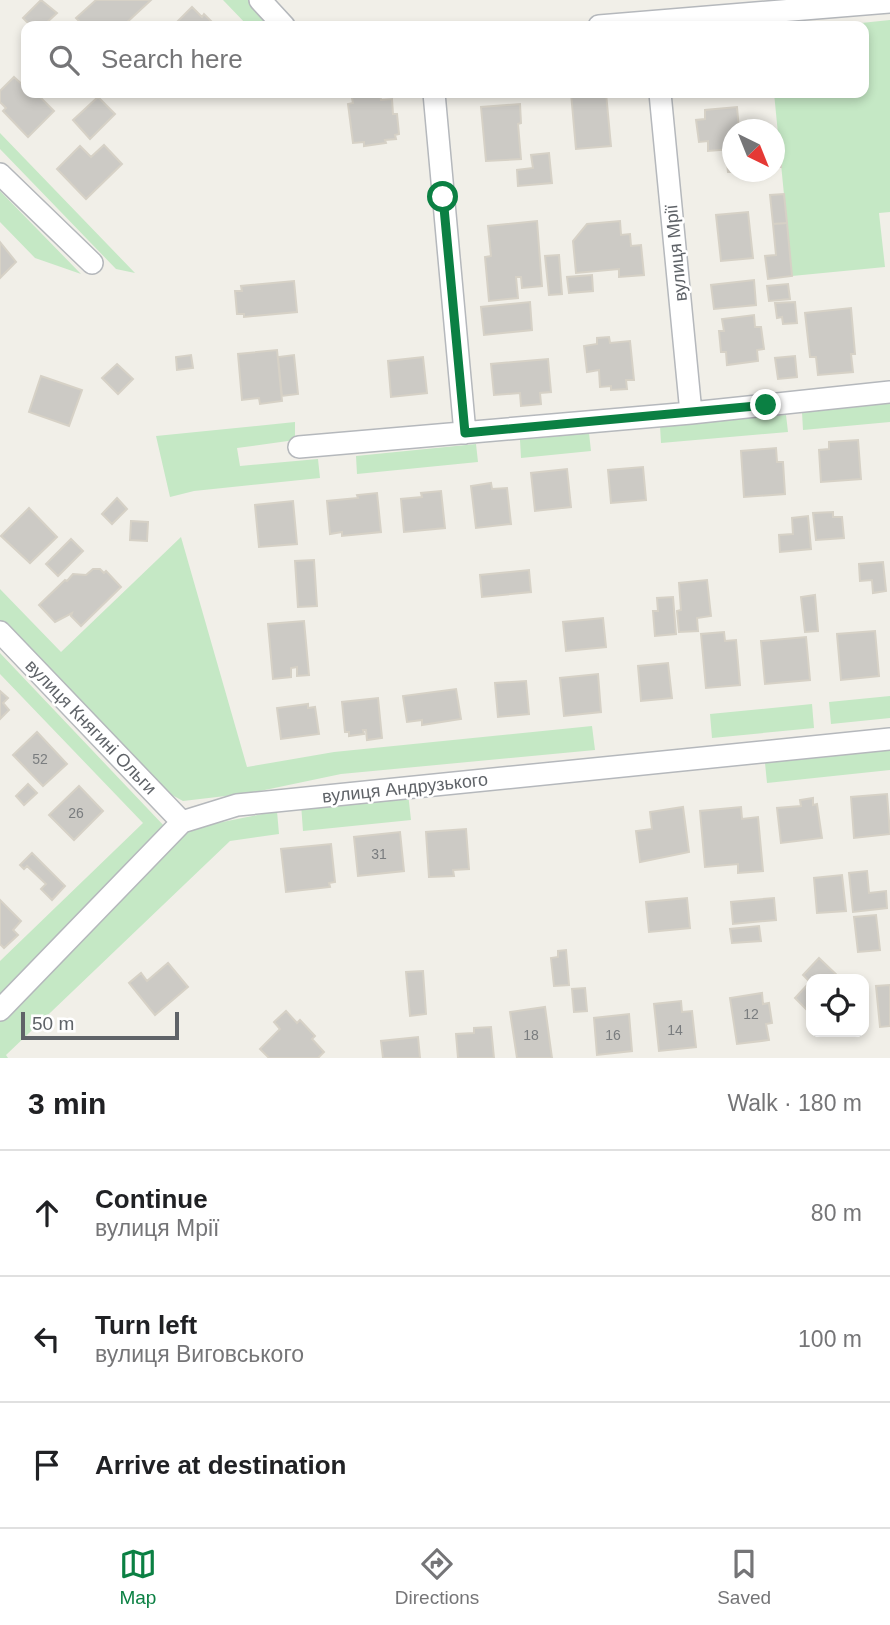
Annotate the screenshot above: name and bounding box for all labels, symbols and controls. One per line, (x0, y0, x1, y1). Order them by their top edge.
search box (21, 21, 869, 98)
icon: search (45, 41, 83, 79)
text: Search here (101, 44, 243, 74)
north arrow (722, 119, 785, 182)
route start (427, 181, 458, 212)
street label: вулиця Мрії (661, 204, 691, 302)
route end (750, 389, 781, 420)
street label: вулиця Княгині Ольги (21, 656, 161, 798)
house number: 52 (32, 751, 48, 767)
street label: вулиця Андрузького (321, 769, 489, 807)
house number: 26 (68, 805, 84, 821)
house number: 31 (371, 846, 387, 862)
map controls (806, 974, 869, 1037)
button: locate (806, 974, 869, 1037)
house number: 12 (743, 1006, 759, 1022)
scale bar (21, 1009, 178, 1041)
text: 50 m (32, 1013, 74, 1034)
house number: 14 (667, 1022, 683, 1038)
house number: 18 (523, 1027, 539, 1043)
house number: 16 (605, 1027, 621, 1043)
text: 3 min (28, 1087, 106, 1120)
text: Walk · 180 m (727, 1090, 862, 1116)
text: Continue (95, 1184, 208, 1214)
icon: ahead (28, 1194, 66, 1232)
text: 80 m (811, 1200, 862, 1226)
text: вулиця Мрії (95, 1215, 219, 1241)
text: Turn left (95, 1310, 197, 1340)
icon: left (28, 1320, 66, 1358)
text: 100 m (798, 1326, 862, 1352)
text: вулиця Виговського (95, 1341, 304, 1367)
icon: arrive (28, 1446, 66, 1484)
text: Arrive at destination (95, 1450, 346, 1480)
tab: Map (119, 1545, 157, 1609)
tab: Directions (395, 1545, 479, 1609)
tab: Saved (717, 1545, 771, 1609)

